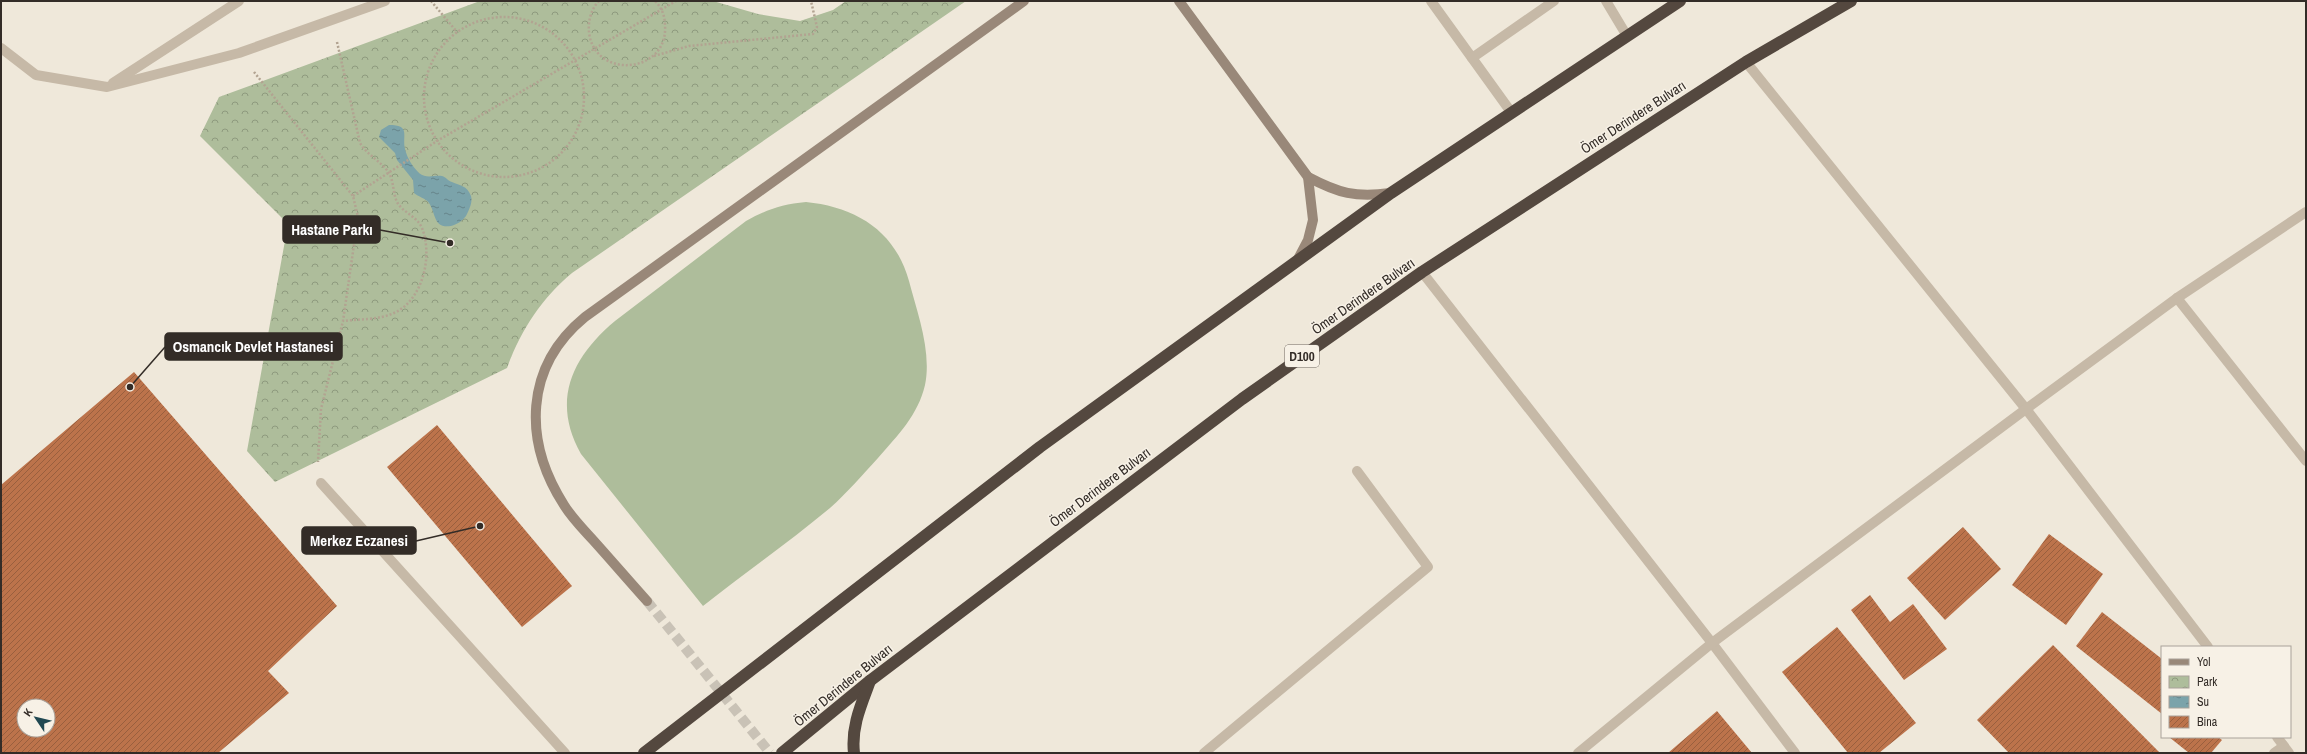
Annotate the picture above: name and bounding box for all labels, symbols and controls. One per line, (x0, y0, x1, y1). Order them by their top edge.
street label: Ömer Derindere Bulvarı (1577, 76, 1689, 158)
callout: Hastane Parkı (283, 216, 380, 243)
text: Hastane Parkı (291, 219, 373, 240)
street label: Ömer Derindere Bulvarı (1308, 254, 1418, 338)
callout: Osmancık Devlet Hastanesi (165, 333, 342, 360)
text: Osmancık Devlet Hastanesi (173, 336, 333, 357)
road number: D100 (1285, 345, 1319, 367)
street label: Ömer Derindere Bulvarı (1046, 443, 1154, 531)
callout: Merkez Eczanesi (302, 527, 416, 554)
text: Merkez Eczanesi (310, 530, 408, 551)
street label: Ömer Derindere Bulvarı (790, 640, 896, 730)
legend (2161, 646, 2291, 738)
text: Yol (2197, 654, 2210, 670)
text: Park (2197, 674, 2217, 690)
text: Su (2197, 694, 2209, 710)
north arrow (16, 698, 56, 738)
text: K (20, 705, 36, 719)
text: Bina (2197, 714, 2218, 730)

